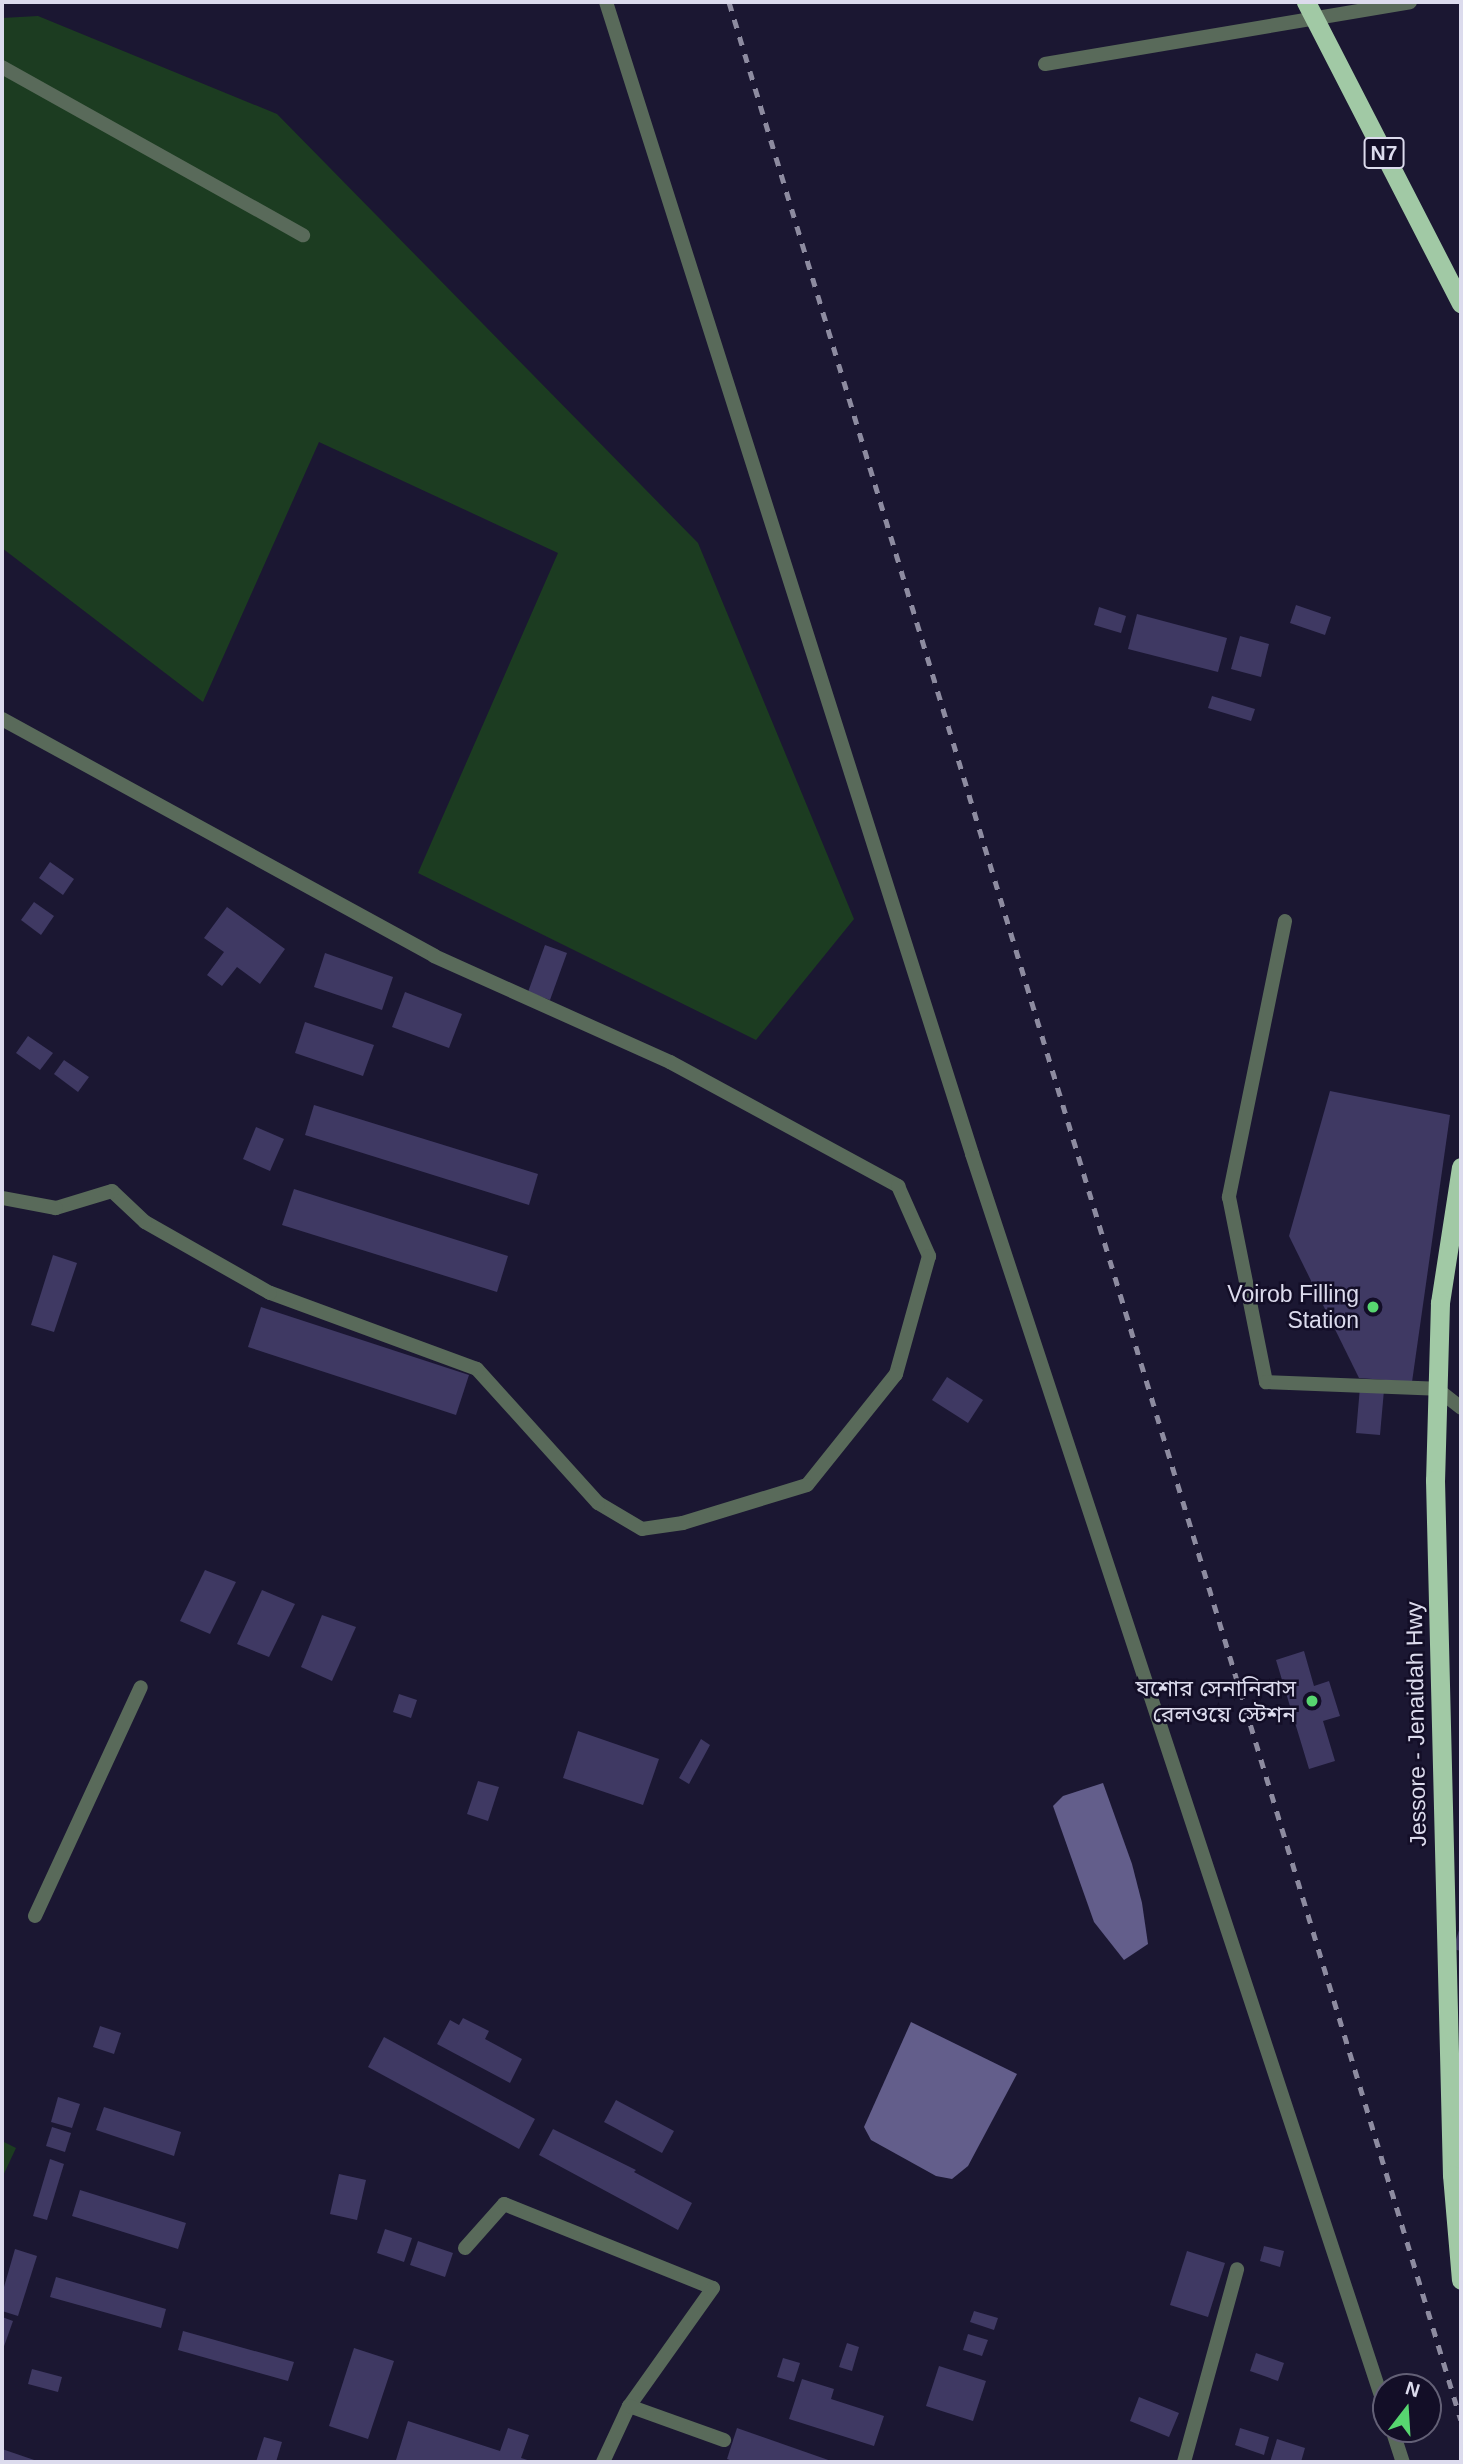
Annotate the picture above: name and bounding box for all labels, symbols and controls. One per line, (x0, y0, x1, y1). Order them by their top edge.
road number: N7 (1363, 136, 1405, 170)
place label: Voirob Filling Station (1227, 1280, 1359, 1334)
marker: Voirob Filling Station (1365, 1299, 1381, 1315)
street label: Jessore - Jenaidah Hwy (1400, 1601, 1432, 1847)
place label: যশোর সেনানিবাস রেলওয়ে স্টেশন (1136, 1674, 1296, 1728)
marker: যশোর সেনানিবাস রেলওয়ে স্টেশন (1302, 1691, 1322, 1711)
north arrow (1372, 2373, 1442, 2443)
text: N (1403, 2377, 1422, 2401)

